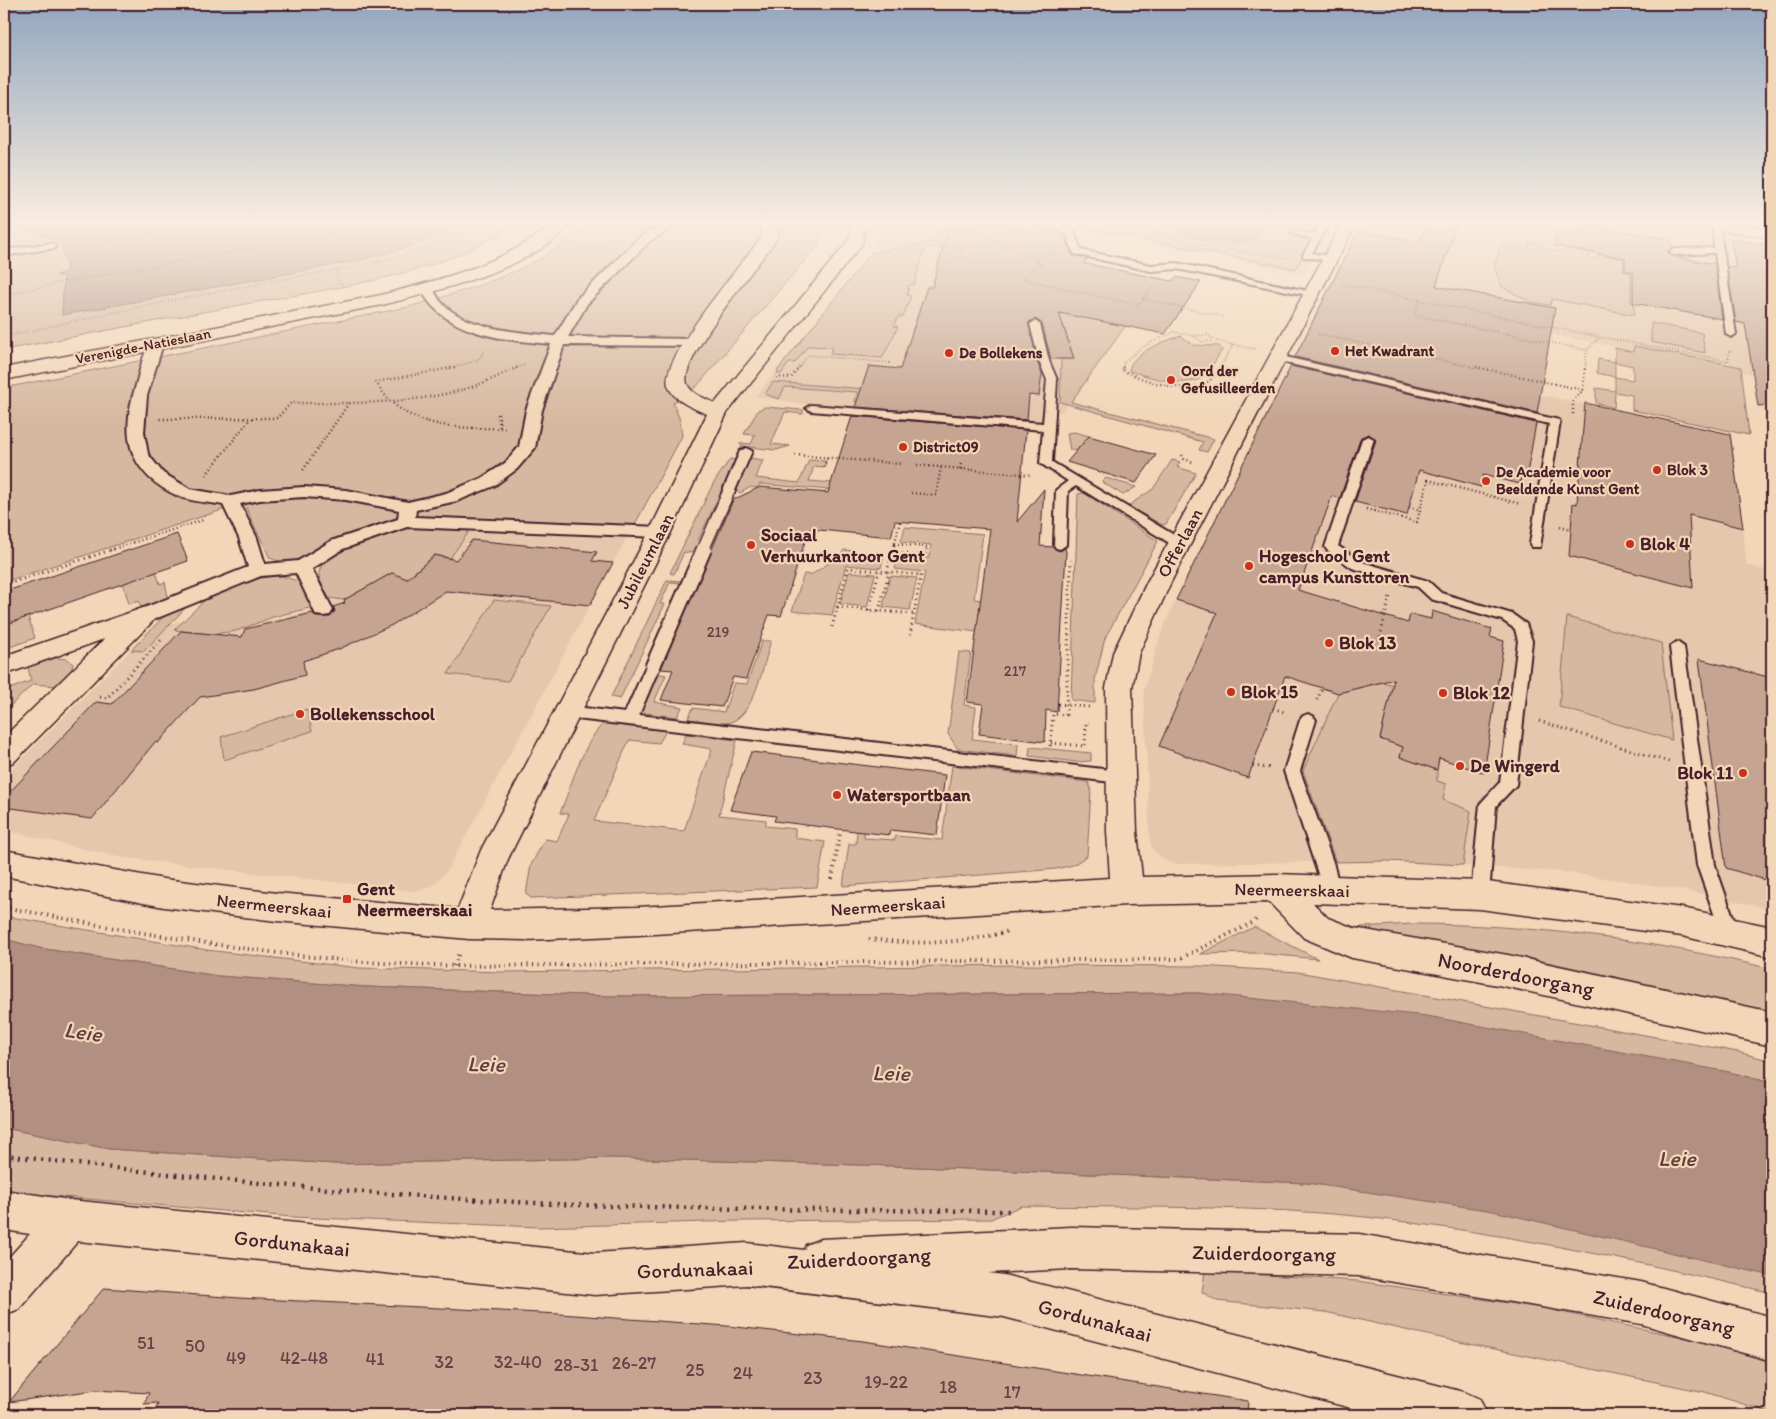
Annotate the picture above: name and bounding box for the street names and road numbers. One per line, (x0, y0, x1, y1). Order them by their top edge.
street label: Verenigde-Natieslaan (74, 324, 212, 368)
street label: Offerlaan (1153, 505, 1207, 581)
street label: Jubileumlaan (612, 509, 679, 612)
street label: Neermeerskaai (1234, 878, 1350, 902)
street label: Neermeerskaai (216, 889, 332, 923)
street label: Neermeerskaai (830, 891, 946, 921)
street label: Noorderdoorgang (1436, 947, 1597, 1001)
street label: Gordunakaai (233, 1224, 351, 1262)
street label: Zuiderdoorgang (1192, 1239, 1336, 1267)
street label: Zuiderdoorgang (786, 1242, 932, 1274)
street label: Gordunakaai (636, 1254, 754, 1284)
street label: Zuiderdoorgang (1591, 1284, 1737, 1340)
street label: Gordunakaai (1035, 1293, 1155, 1347)

